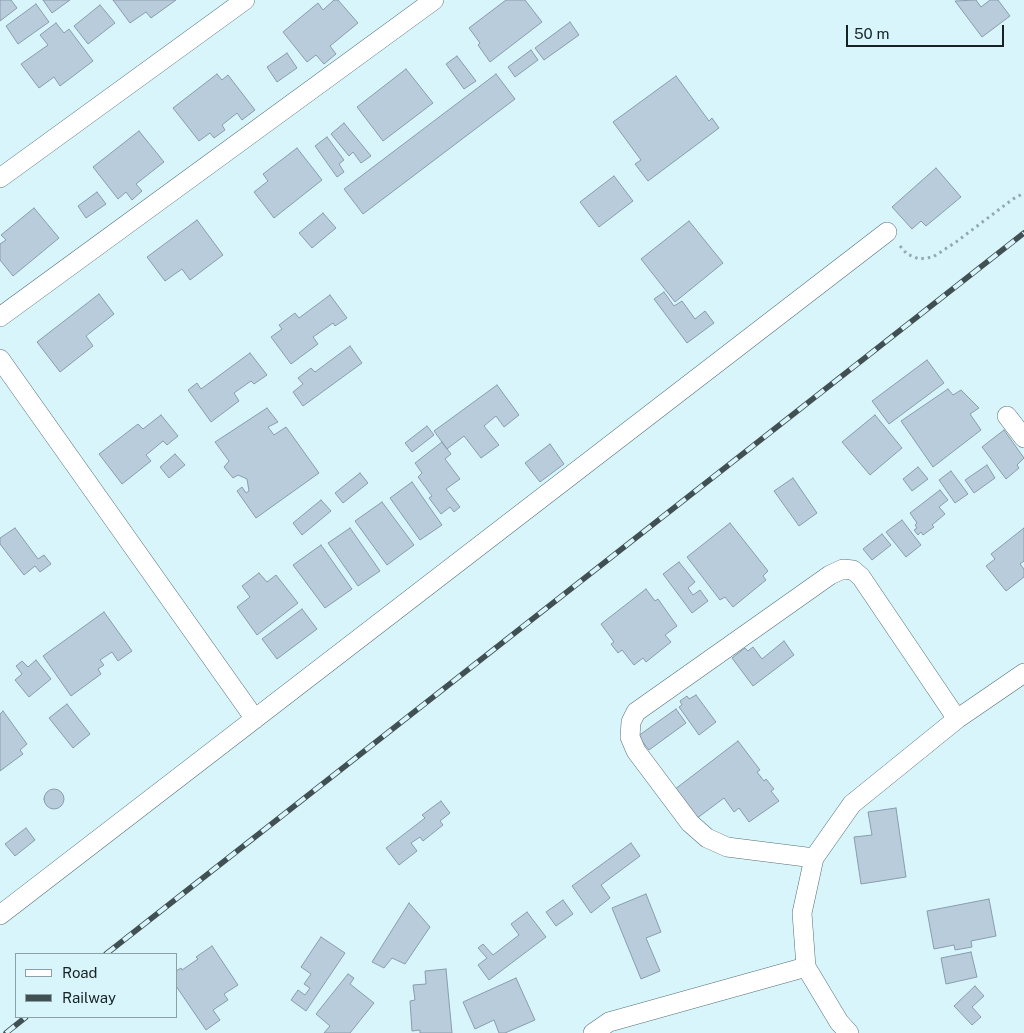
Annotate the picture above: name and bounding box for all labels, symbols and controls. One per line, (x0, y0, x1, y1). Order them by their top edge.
scale bar (849, 15, 1006, 47)
text: 50 m (854, 25, 889, 42)
legend (15, 953, 178, 1018)
text: Road (62, 964, 98, 981)
text: Railway (62, 989, 116, 1006)

